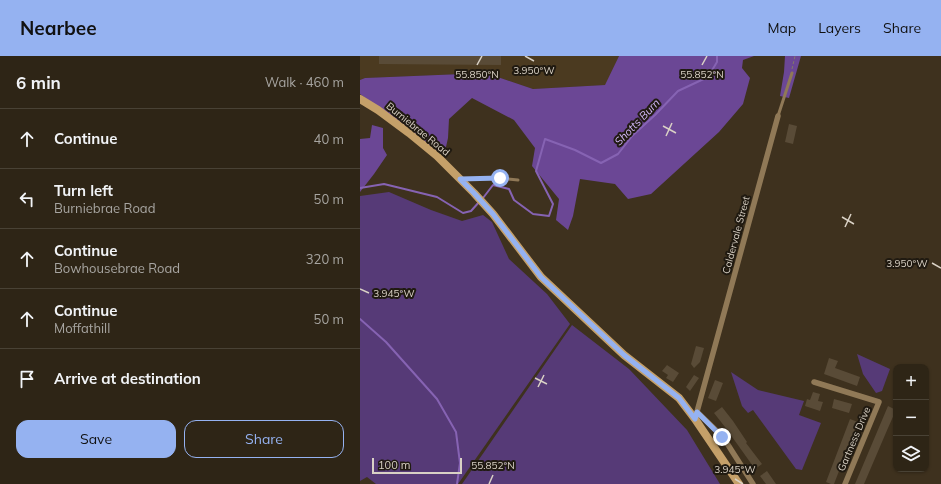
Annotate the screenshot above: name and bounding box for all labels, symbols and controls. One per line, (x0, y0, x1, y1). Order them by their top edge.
text: Nearbee (20, 16, 97, 40)
text: Map (767, 19, 796, 37)
text: Layers (818, 19, 861, 37)
text: Share (883, 19, 921, 37)
text: 3.950°W (513, 64, 555, 77)
text: 55.850°N (455, 68, 499, 81)
text: 55.852°N (680, 68, 724, 81)
text: 6 min (16, 72, 61, 93)
text: Walk · 460 m (265, 74, 344, 90)
water label: Shotts Burn (611, 96, 663, 148)
street label: Burniebrae Road (384, 99, 452, 159)
icon: ahead (16, 128, 38, 150)
text: Continue (54, 129, 117, 148)
text: 40 m (314, 131, 344, 147)
route start (491, 169, 509, 187)
text: Turn left (54, 181, 113, 200)
icon: left (16, 188, 38, 210)
text: 50 m (314, 191, 344, 207)
street label: Caldervale Street (719, 194, 753, 275)
text: Burniebrae Road (54, 200, 155, 216)
text: Continue (54, 241, 117, 260)
icon: ahead (16, 248, 38, 270)
text: 320 m (306, 251, 344, 267)
text: 3.950°W (886, 257, 928, 270)
text: Bowhousebrae Road (54, 260, 180, 276)
text: 3.945°W (373, 287, 415, 300)
text: Continue (54, 301, 117, 320)
icon: ahead (16, 308, 38, 330)
text: 50 m (314, 311, 344, 327)
text: Moffathill (54, 320, 110, 336)
map controls (893, 364, 929, 472)
button: + (893, 364, 929, 400)
icon: arrive (16, 368, 38, 390)
text: Arrive at destination (54, 369, 201, 388)
button: − (893, 400, 929, 436)
street label: Gartness Drive (835, 405, 873, 473)
button: Save (16, 420, 176, 458)
button: Share (184, 420, 344, 458)
route end (713, 428, 731, 446)
button: layers (893, 436, 929, 472)
scale bar (372, 456, 462, 475)
text: 100 m (378, 458, 410, 472)
text: 55.852°N (471, 459, 515, 472)
text: 3.945°W (714, 463, 756, 476)

